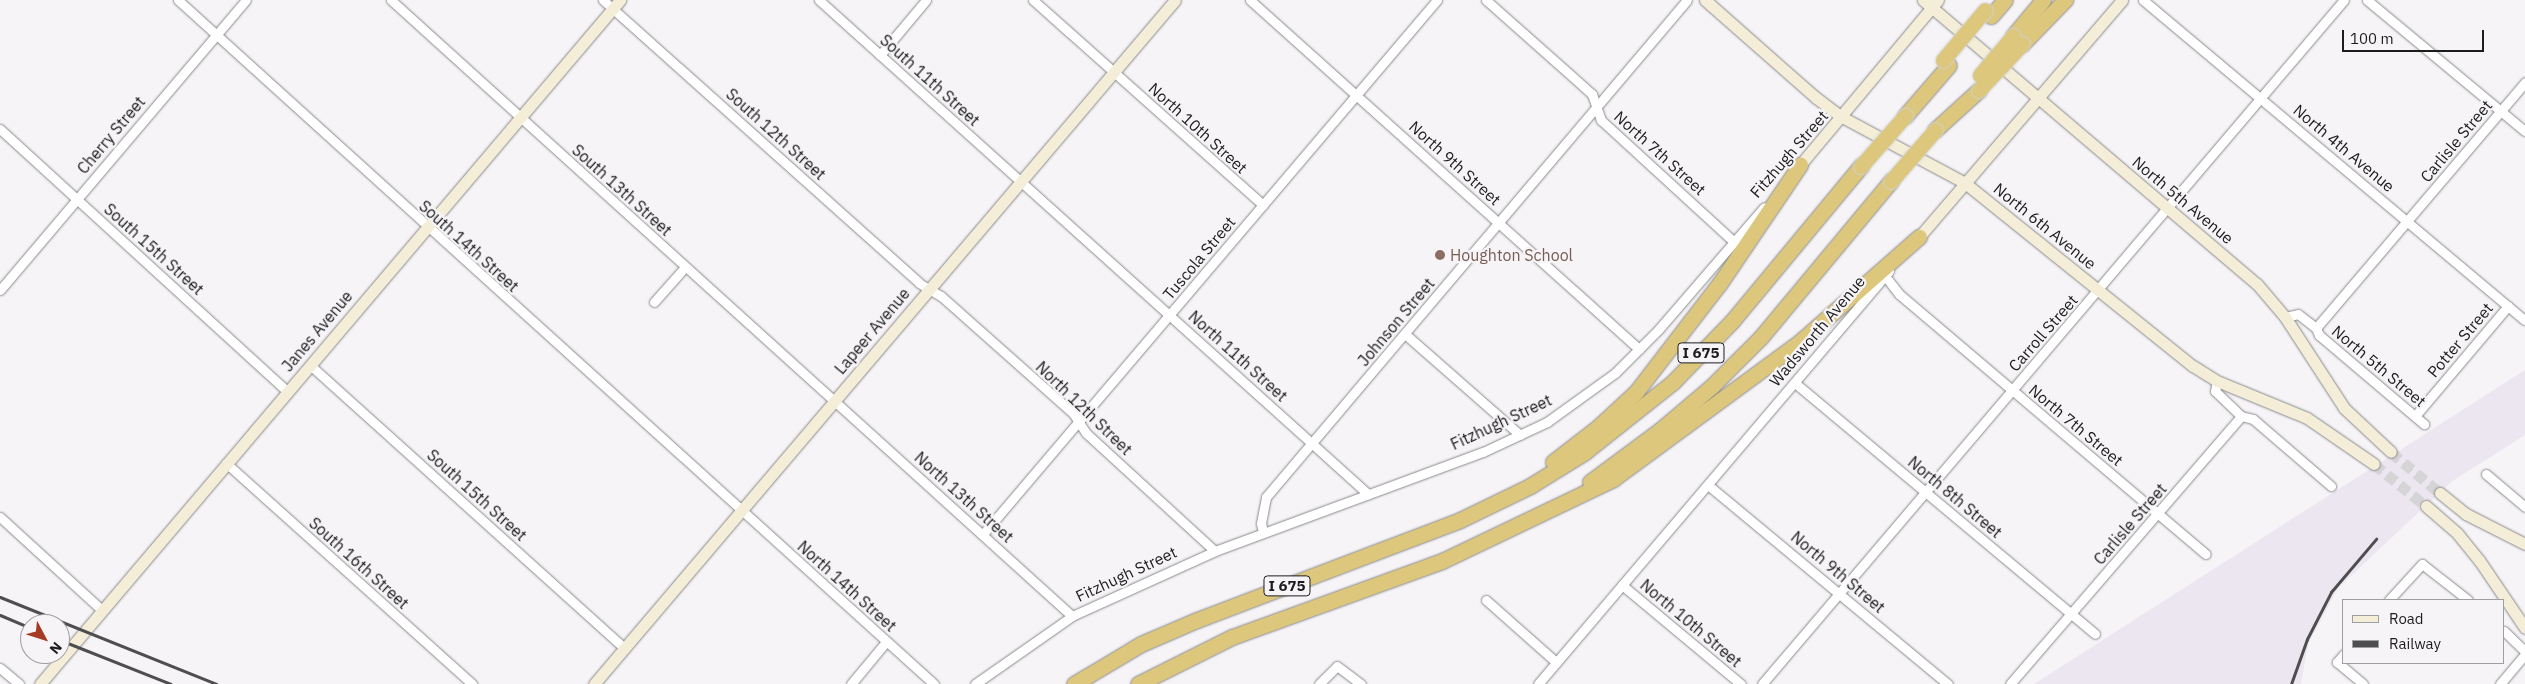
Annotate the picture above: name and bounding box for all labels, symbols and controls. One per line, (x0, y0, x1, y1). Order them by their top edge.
scale bar (2345, 20, 2488, 52)
text: 100 m (2350, 29, 2394, 48)
street label: South 11th Street (876, 30, 984, 130)
street label: North 10th Street (1145, 79, 1251, 177)
street label: South 12th Street (722, 84, 830, 184)
street label: Cherry Street (73, 92, 149, 178)
street label: Carlisle Street (2416, 96, 2496, 186)
street label: North 4th Avenue (2289, 100, 2399, 196)
street label: Fitzhugh Street (1746, 106, 1832, 202)
street label: North 7th Street (1610, 107, 1710, 199)
street label: North 9th Street (1405, 117, 1505, 209)
street label: South 13th Street (568, 140, 676, 240)
street label: North 5th Avenue (2128, 152, 2238, 248)
street label: North 6th Avenue (1990, 179, 2100, 273)
street label: South 14th Street (415, 196, 523, 296)
street label: South 15th Street (100, 199, 208, 299)
street label: Tuscola Street (1159, 212, 1239, 304)
place label: Houghton School (1450, 245, 1573, 265)
marker: Houghton School (1434, 249, 1446, 261)
street label: Wadsworth Avenue (1765, 272, 1869, 390)
street label: Johnson Street (1354, 274, 1438, 370)
street label: Lapeer Avenue (830, 284, 914, 378)
street label: Janes Avenue (278, 287, 356, 375)
street label: Carroll Street (2004, 291, 2082, 375)
street label: Potter Street (2423, 299, 2497, 381)
street label: North 11th Street (1185, 307, 1291, 405)
street label: North 5th Street (2328, 321, 2430, 411)
road number: I 675 (1677, 340, 1725, 366)
street label: North 12th Street (1032, 357, 1136, 459)
street label: North 7th Street (2025, 380, 2127, 470)
street label: Fitzhugh Street (1447, 390, 1555, 454)
street label: South 15th Street (423, 445, 531, 545)
street label: North 13th Street (911, 448, 1017, 546)
street label: North 8th Street (1904, 452, 2006, 542)
street label: Carlisle Street (2090, 479, 2170, 569)
street label: South 16th Street (305, 513, 413, 613)
street label: North 9th Street (1787, 527, 1889, 617)
street label: North 14th Street (794, 537, 900, 635)
street label: Fitzhugh Street (1072, 542, 1180, 606)
road number: I 675 (1263, 574, 1311, 598)
street label: North 10th Street (1636, 575, 1746, 671)
legend (2342, 599, 2505, 664)
text: Road (2389, 609, 2424, 628)
north arrow (20, 614, 70, 664)
text: Railway (2389, 634, 2441, 653)
text: N (46, 638, 66, 658)

